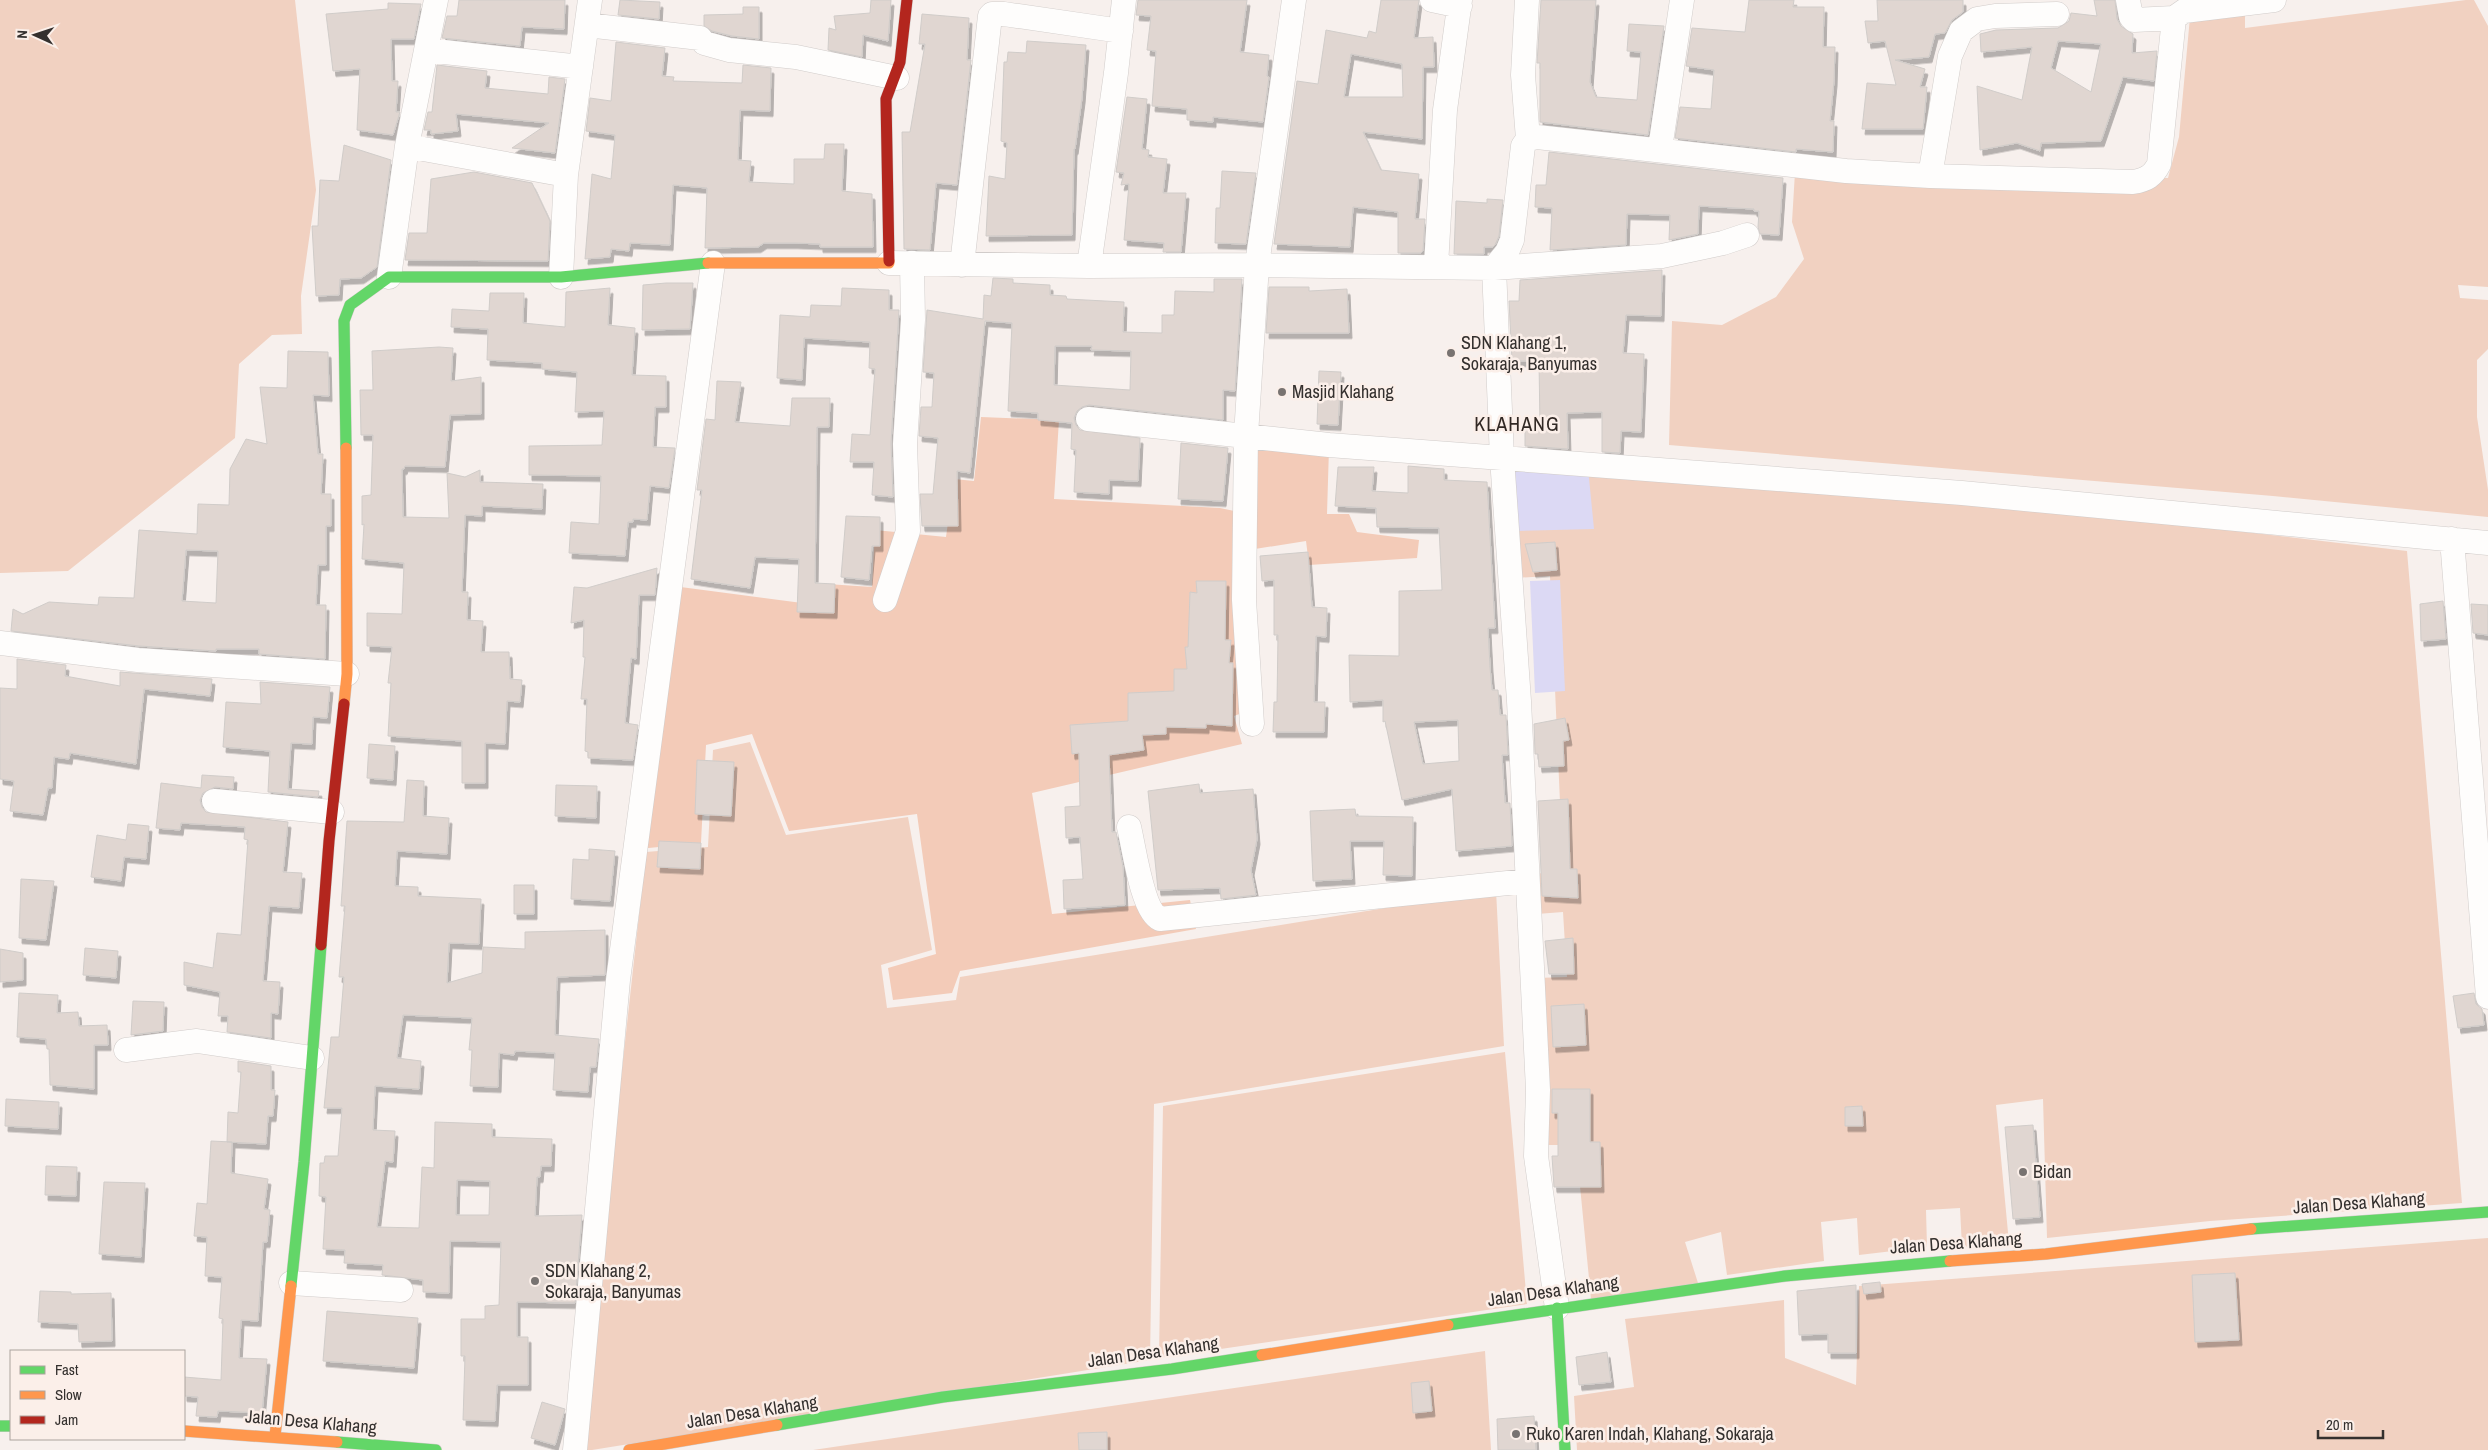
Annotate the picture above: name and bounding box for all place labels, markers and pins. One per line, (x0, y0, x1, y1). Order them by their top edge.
place label: SDN Klahang 1, Sokaraja, Banyumas (1461, 330, 1597, 376)
marker: SDN Klahang 1, Sokaraja, Banyumas (1445, 347, 1457, 359)
place label: Masjid Klahang (1292, 379, 1395, 404)
marker: Masjid Klahang (1276, 386, 1288, 398)
place label: Bidan (2033, 1159, 2072, 1184)
marker: Bidan (2017, 1166, 2029, 1178)
place label: SDN Klahang 2, Sokaraja, Banyumas (545, 1258, 681, 1304)
marker: SDN Klahang 2, Sokaraja, Banyumas (529, 1275, 541, 1287)
place label: Ruko Karen Indah, Klahang, Sokaraja (1526, 1421, 1774, 1446)
marker: Ruko Karen Indah, Klahang, Sokaraja (1510, 1428, 1522, 1440)

